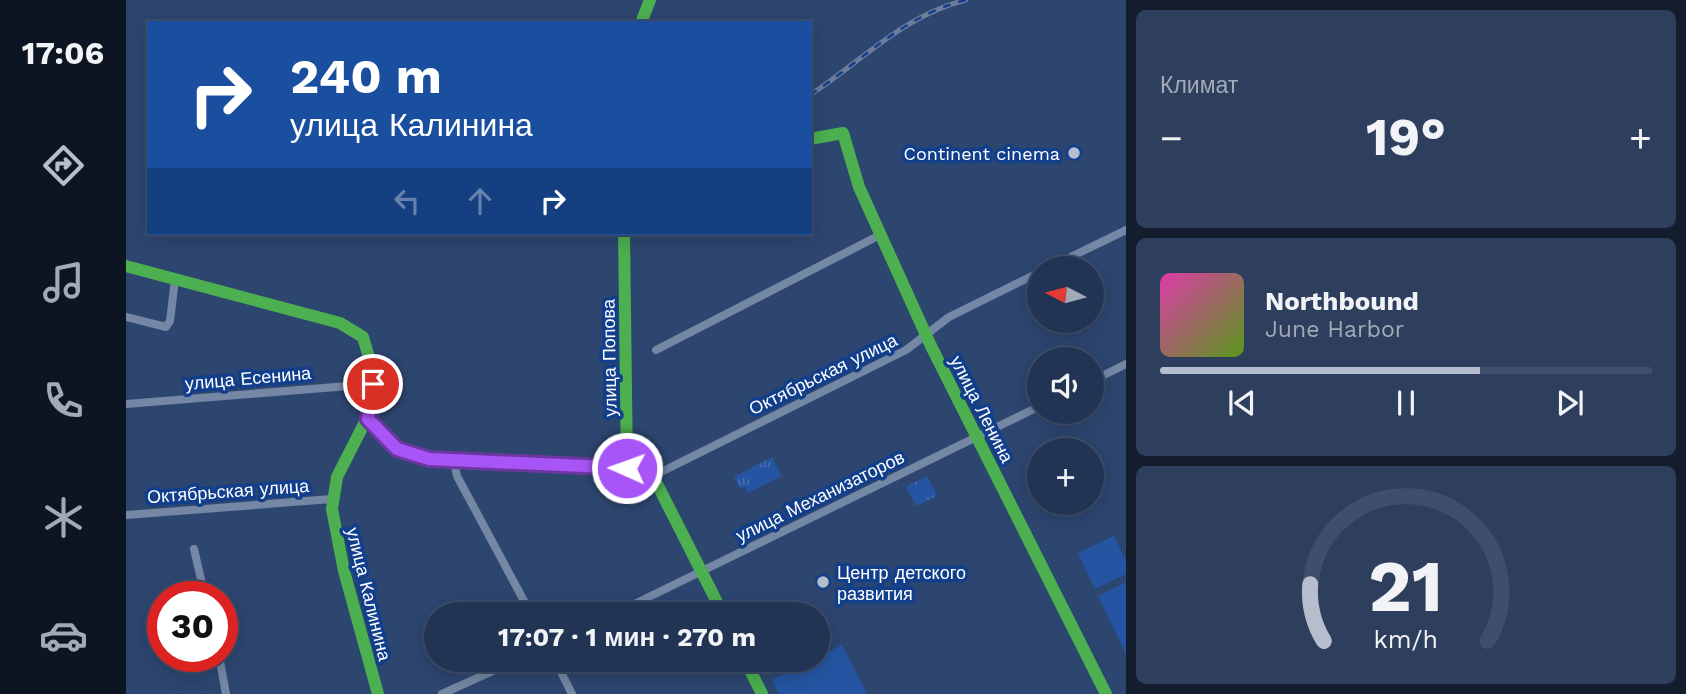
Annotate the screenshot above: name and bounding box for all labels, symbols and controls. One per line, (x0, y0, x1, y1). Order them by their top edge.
text: 17:06 (22, 34, 104, 72)
text: 240 m (290, 47, 442, 105)
icon: right (175, 49, 266, 140)
text: Климат (1160, 72, 1238, 99)
text: улица Калинина (290, 106, 533, 144)
text: 19° (1366, 107, 1446, 168)
text: − (1160, 116, 1183, 160)
text: + (1629, 116, 1652, 160)
icon: directions (39, 141, 88, 190)
place label: Continent cinema (904, 143, 1060, 164)
marker: Continent cinema (1066, 145, 1082, 161)
icon: left (388, 182, 426, 220)
icon: ahead (461, 182, 499, 220)
icon: right (534, 182, 572, 220)
north arrow (1027, 256, 1104, 332)
map controls (1027, 256, 1104, 515)
icon: music (39, 258, 88, 307)
text: Northbound (1265, 286, 1419, 316)
street label: улица Попова (597, 298, 621, 417)
text: June Harbor (1265, 316, 1404, 343)
street label: Октябрьская улица (745, 329, 901, 419)
button: sound (1027, 347, 1104, 424)
street label: улица Ленина (946, 352, 1018, 467)
pin (343, 354, 403, 414)
street label: улица Есенина (184, 362, 313, 394)
icon: arrive (354, 365, 392, 403)
icon: phone (39, 376, 88, 425)
icon: previous (1223, 384, 1261, 422)
icon: pause (1387, 384, 1425, 422)
icon: next (1551, 384, 1589, 422)
position arrow (590, 431, 664, 505)
button: + (1027, 438, 1104, 515)
street label: улица Механизаторов (732, 446, 908, 546)
street label: Октябрьская улица (146, 475, 311, 507)
icon: climate (39, 493, 88, 542)
street label: улица Калинина (342, 525, 396, 664)
text: 21 (1369, 543, 1443, 629)
place label: Центр детского развития (837, 562, 966, 604)
marker: Центр детского развития (815, 574, 831, 590)
speed limit sign: 30 (147, 581, 238, 672)
icon: car (39, 611, 88, 660)
text: 17:07 · 1 мин · 270 m (498, 622, 756, 652)
text: km/h (1374, 625, 1438, 654)

